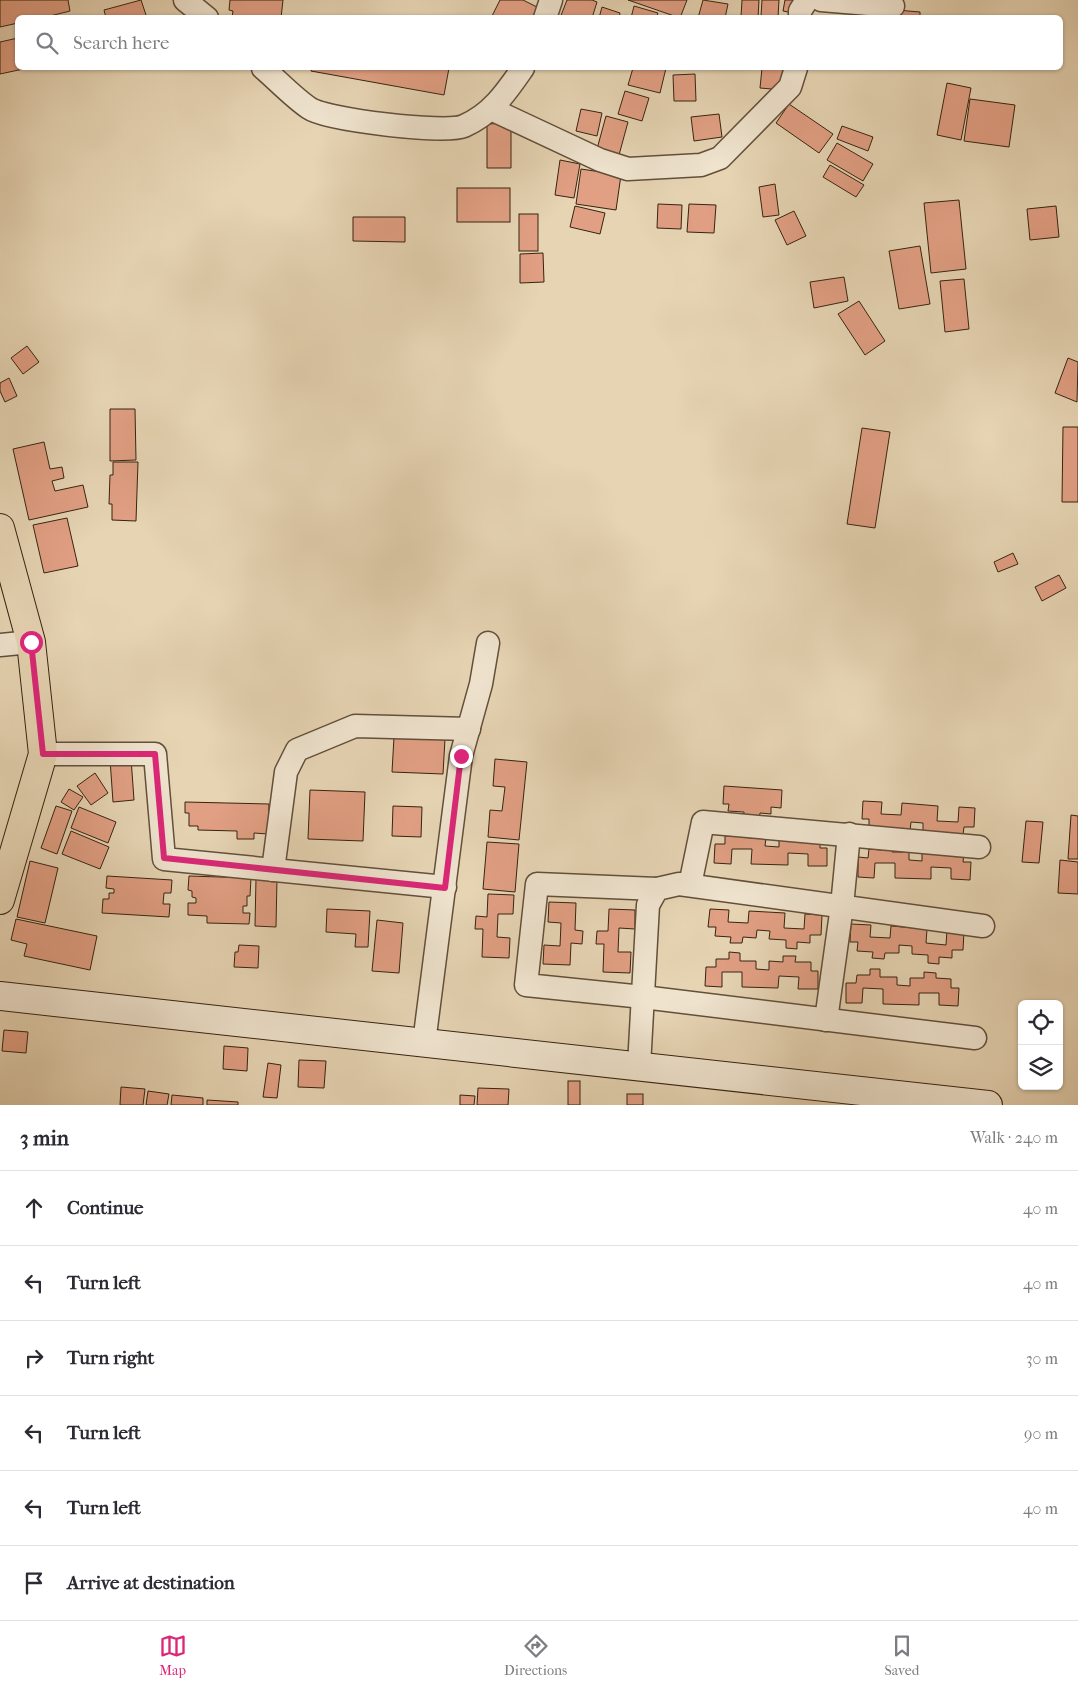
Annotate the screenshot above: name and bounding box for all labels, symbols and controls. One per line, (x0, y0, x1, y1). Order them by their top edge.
search box (15, 15, 1063, 70)
icon: search (33, 29, 61, 57)
text: Search here (73, 32, 169, 54)
route start (20, 631, 43, 654)
route end (450, 745, 473, 768)
map controls (1018, 1000, 1063, 1090)
button: locate (1018, 1000, 1063, 1045)
button: layers (1018, 1045, 1063, 1090)
text: 3 min (20, 1126, 69, 1150)
text: Walk · 240 m (970, 1128, 1058, 1147)
icon: ahead (20, 1194, 48, 1222)
text: Continue (67, 1197, 143, 1219)
text: 40 m (1023, 1199, 1058, 1218)
icon: left (20, 1269, 48, 1297)
text: Turn left (67, 1272, 141, 1294)
text: 40 m (1023, 1274, 1058, 1293)
icon: right (20, 1344, 48, 1372)
text: Turn right (67, 1347, 154, 1369)
text: 30 m (1026, 1349, 1058, 1368)
icon: left (20, 1419, 48, 1447)
text: Turn left (67, 1422, 141, 1444)
text: 90 m (1024, 1424, 1058, 1443)
icon: left (20, 1494, 48, 1522)
text: Turn left (67, 1497, 141, 1519)
text: 40 m (1023, 1499, 1058, 1518)
icon: arrive (20, 1569, 48, 1597)
text: Arrive at destination (67, 1572, 235, 1594)
tab: Map (159, 1632, 187, 1679)
tab: Directions (504, 1632, 567, 1679)
tab: Saved (885, 1632, 919, 1679)

